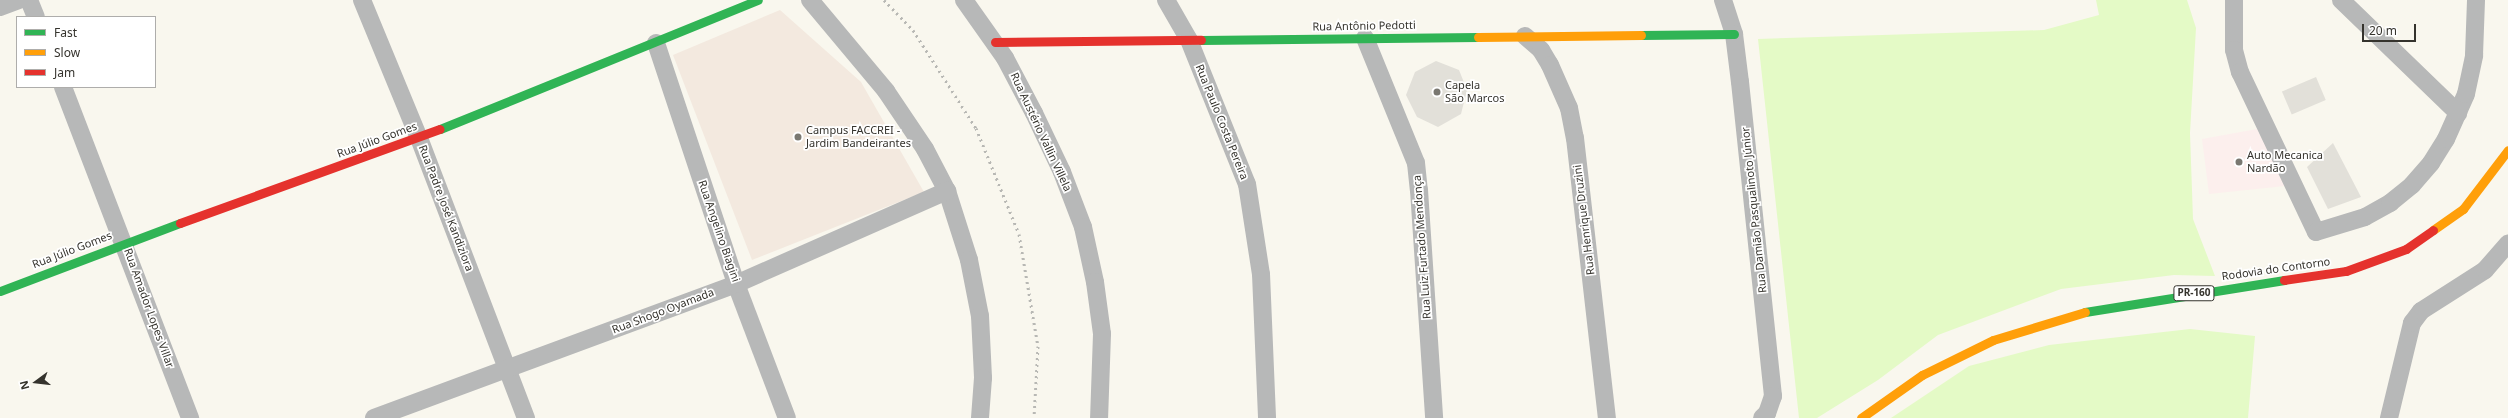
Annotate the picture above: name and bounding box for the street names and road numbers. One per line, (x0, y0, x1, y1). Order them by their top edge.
street label: Rua Antônio Pedotti (1312, 18, 1416, 34)
street label: Rua Paulo Costa Pereira (1193, 62, 1251, 182)
street label: Rua Austério Vallin Villela (1008, 70, 1074, 194)
street label: Rua Júlio Gomes (335, 119, 419, 161)
street label: Rua Damião Pasqualinoto Júnior (1739, 126, 1769, 294)
street label: Rua Padre José Kandiziora (416, 143, 476, 273)
street label: Rua Henrique Druzini (1571, 164, 1597, 276)
street label: Rua Luiz Furtado Mendonça (1410, 175, 1434, 319)
street label: Rua Angelino Biagini (695, 178, 743, 284)
street label: Rua Júlio Gomes (30, 229, 114, 271)
street label: Rua Amador Lopes Villar (121, 246, 177, 370)
street label: Rodovia do Contorno (2221, 255, 2331, 283)
street label: Rua Shogo Oyamada (610, 285, 716, 337)
road number: PR-160 (2173, 285, 2215, 301)

